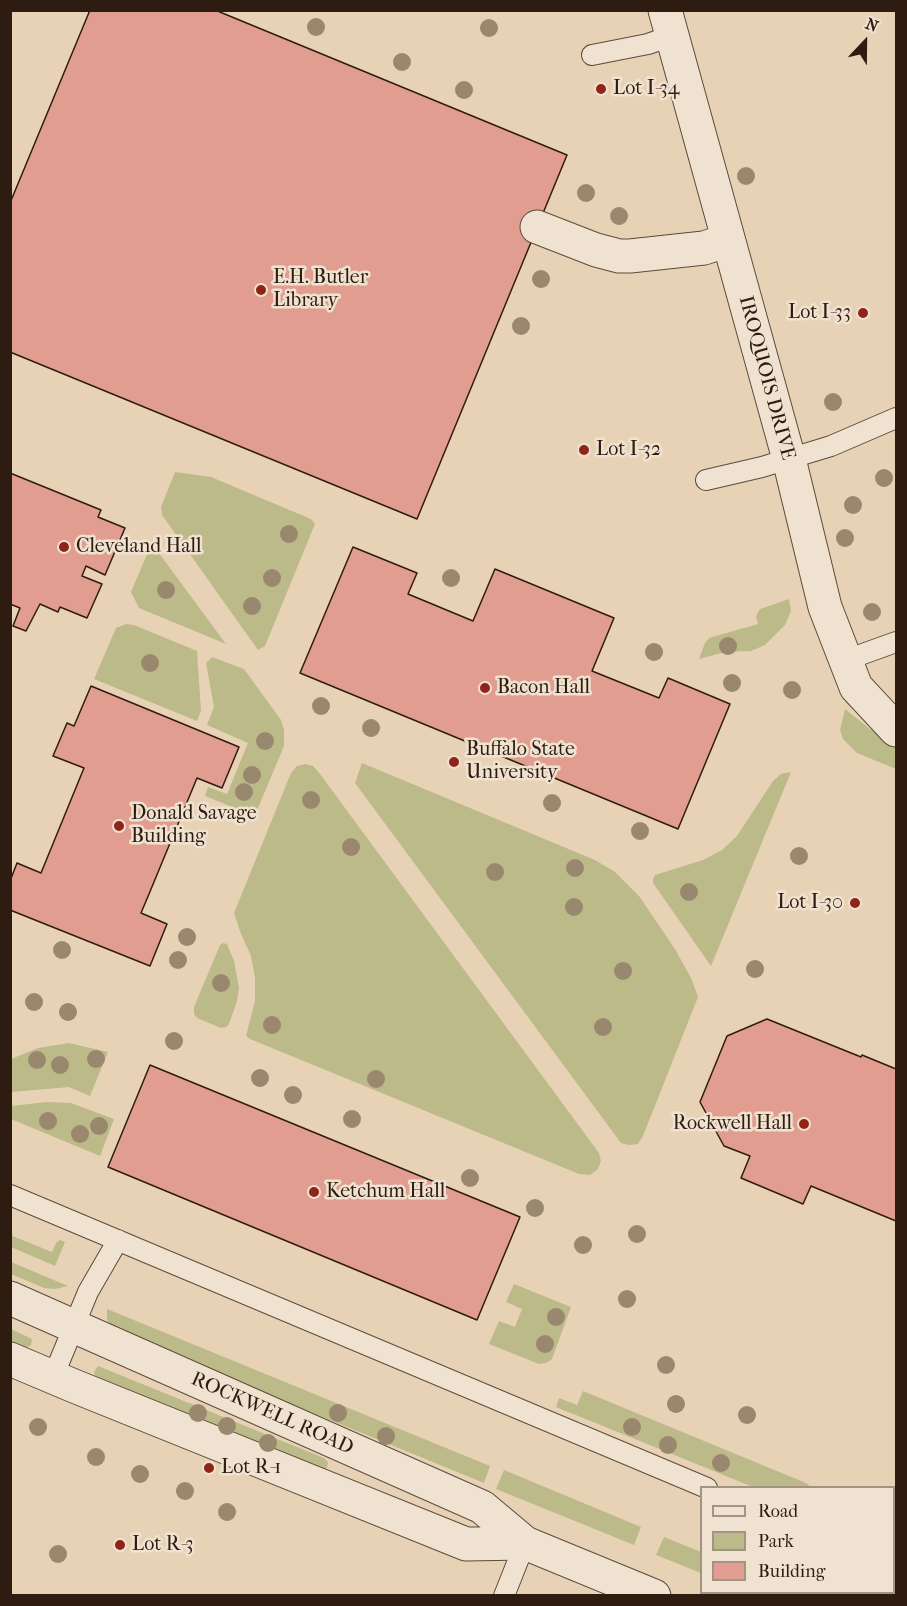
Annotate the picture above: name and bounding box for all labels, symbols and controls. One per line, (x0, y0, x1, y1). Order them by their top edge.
north arrow (835, 12, 895, 72)
text: N (863, 14, 881, 36)
place label: Lot I-34 (613, 77, 680, 101)
marker: Lot I-34 (594, 82, 608, 96)
place label: E.H. Butler Library (273, 266, 368, 313)
marker: E.H. Butler Library (254, 283, 268, 297)
street label: IROQUOIS DRIVE (733, 293, 799, 463)
place label: Lot I-33 (788, 301, 851, 325)
marker: Lot I-33 (856, 306, 870, 320)
place label: Lot I-32 (596, 438, 661, 462)
marker: Lot I-32 (577, 443, 591, 457)
place label: Cleveland Hall (76, 535, 202, 559)
marker: Cleveland Hall (57, 540, 71, 554)
place label: Bacon Hall (497, 676, 590, 700)
marker: Bacon Hall (478, 681, 492, 695)
place label: Buffalo State University (466, 738, 575, 785)
marker: Buffalo State University (447, 755, 461, 769)
place label: Donald Savage Building (131, 802, 257, 849)
marker: Donald Savage Building (112, 819, 126, 833)
place label: Lot I-30 (777, 891, 843, 915)
marker: Lot I-30 (848, 896, 862, 910)
place label: Rockwell Hall (673, 1112, 792, 1136)
marker: Rockwell Hall (797, 1117, 811, 1131)
place label: Ketchum Hall (326, 1180, 445, 1204)
marker: Ketchum Hall (307, 1185, 321, 1199)
street label: ROCKWELL ROAD (187, 1367, 357, 1461)
place label: Lot R-1 (221, 1456, 281, 1480)
marker: Lot R-1 (202, 1461, 216, 1475)
legend (700, 1486, 895, 1594)
text: Road (758, 1501, 798, 1522)
text: Park (758, 1531, 794, 1552)
place label: Lot R-3 (132, 1533, 194, 1557)
marker: Lot R-3 (113, 1538, 127, 1552)
text: Building (758, 1561, 825, 1582)

